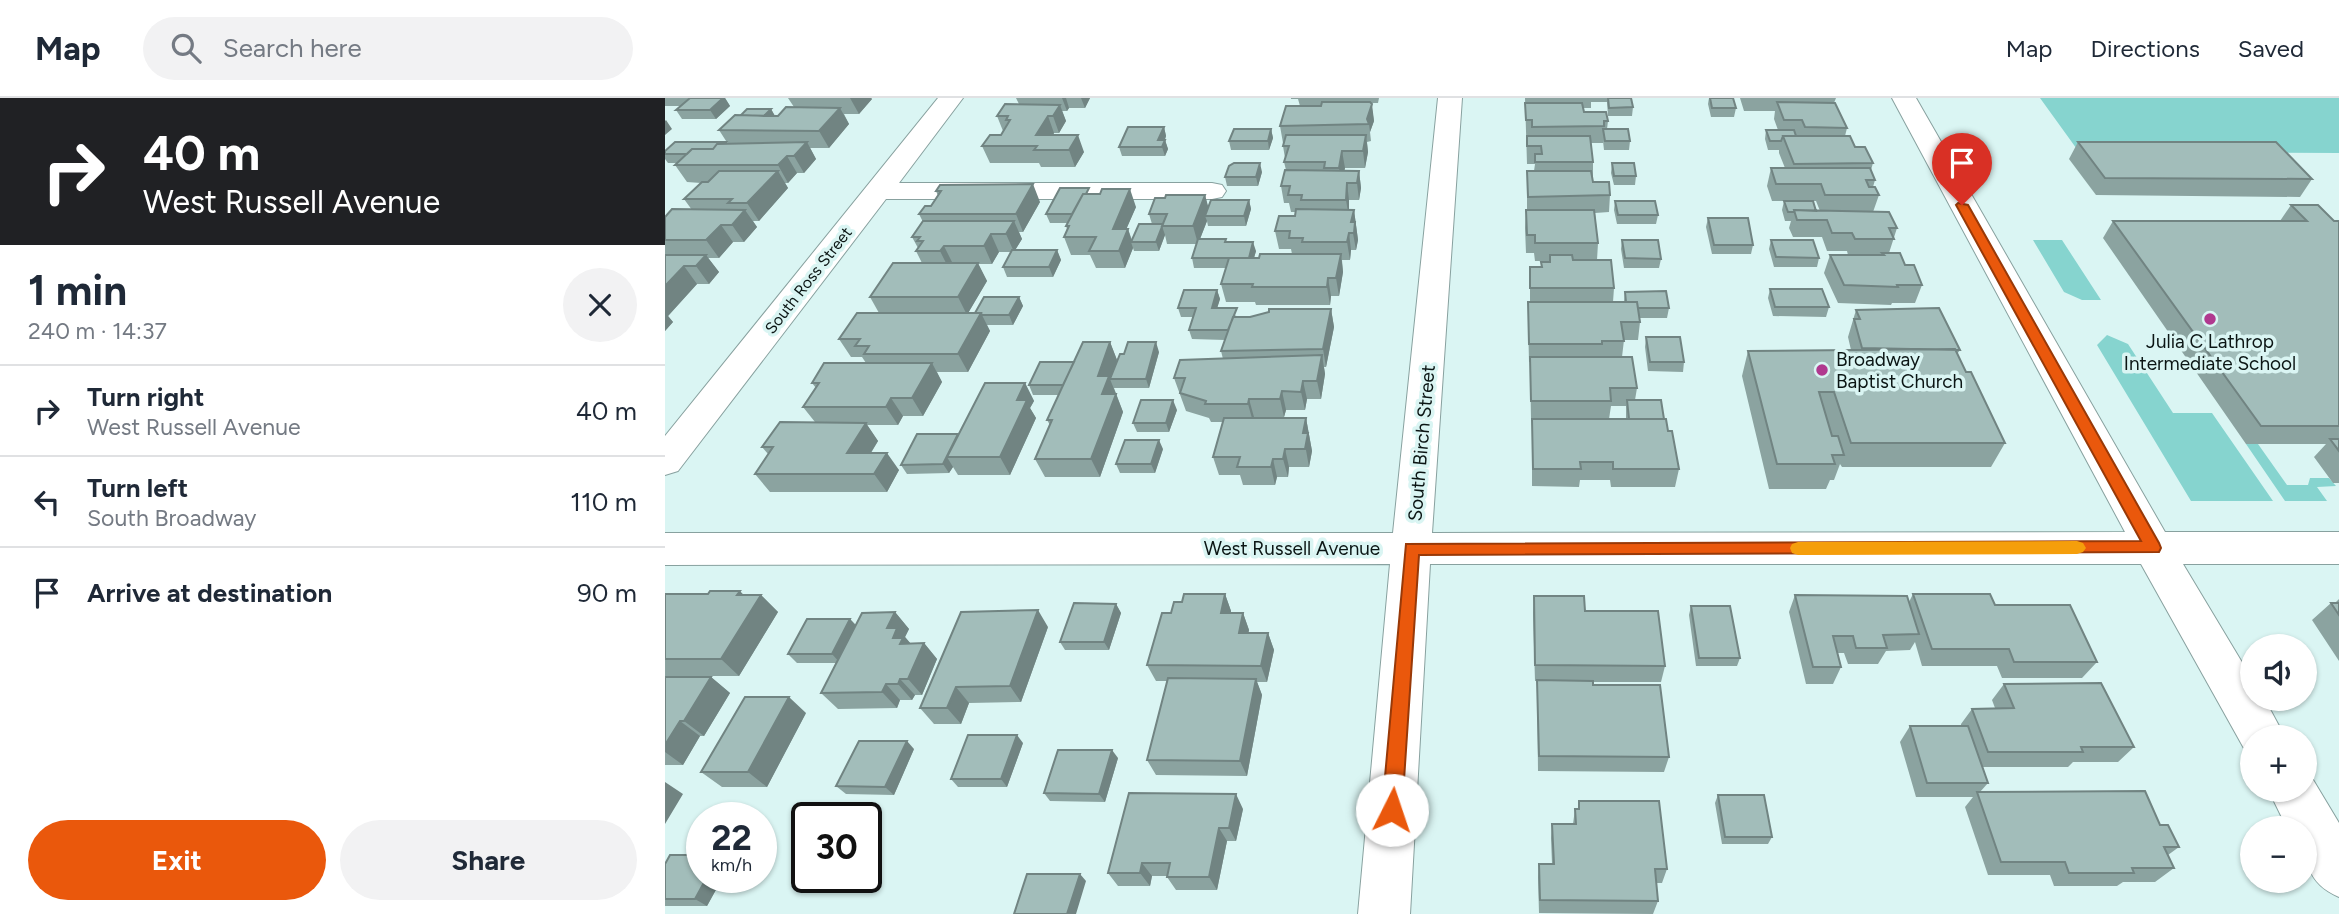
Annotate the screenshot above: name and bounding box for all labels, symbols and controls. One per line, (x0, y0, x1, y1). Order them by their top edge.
search box (143, 17, 633, 80)
text: Map (35, 29, 101, 68)
icon: search (167, 29, 205, 67)
text: Search here (223, 32, 362, 64)
text: Map (2006, 34, 2052, 63)
text: Directions (2090, 34, 2200, 63)
text: Saved (2238, 34, 2304, 63)
text: 40 m (143, 123, 260, 182)
icon: right (28, 126, 119, 217)
pin (1932, 133, 1992, 205)
icon: arrive (1943, 144, 1981, 182)
text: West Russell Avenue (143, 183, 440, 221)
street label: South Ross Street (761, 223, 856, 337)
text: 1 min (28, 265, 127, 316)
button: close (563, 268, 637, 342)
marker: Julia C Lathrop Intermediate School (2202, 311, 2218, 327)
text: 240 m · 14:37 (28, 317, 167, 345)
place label: Julia C Lathrop Intermediate School (2124, 330, 2296, 375)
place label: Broadway Baptist Church (1836, 348, 1963, 393)
marker: Broadway Baptist Church (1814, 362, 1830, 378)
street label: South Birch Street (1403, 364, 1440, 522)
text: Turn right (87, 381, 204, 413)
icon: right (28, 392, 66, 430)
text: 40 m (576, 395, 637, 427)
text: West Russell Avenue (87, 413, 301, 441)
text: Turn left (87, 472, 188, 504)
icon: left (28, 483, 66, 521)
text: 110 m (570, 486, 637, 518)
text: South Broadway (87, 504, 256, 532)
street label: West Russell Avenue (1204, 537, 1380, 560)
icon: arrive (28, 574, 66, 612)
text: Arrive at destination (87, 577, 332, 609)
text: 90 m (577, 577, 637, 609)
map controls (2240, 634, 2317, 893)
button: sound (2240, 634, 2317, 711)
button: + (2240, 725, 2317, 802)
position arrow (1355, 773, 1429, 847)
speed limit sign: 30 (791, 802, 882, 893)
button: − (2240, 816, 2317, 893)
text: 22 (711, 817, 752, 859)
button: Exit (28, 820, 326, 900)
button: Share (340, 820, 637, 900)
text: km/h (711, 854, 752, 876)

